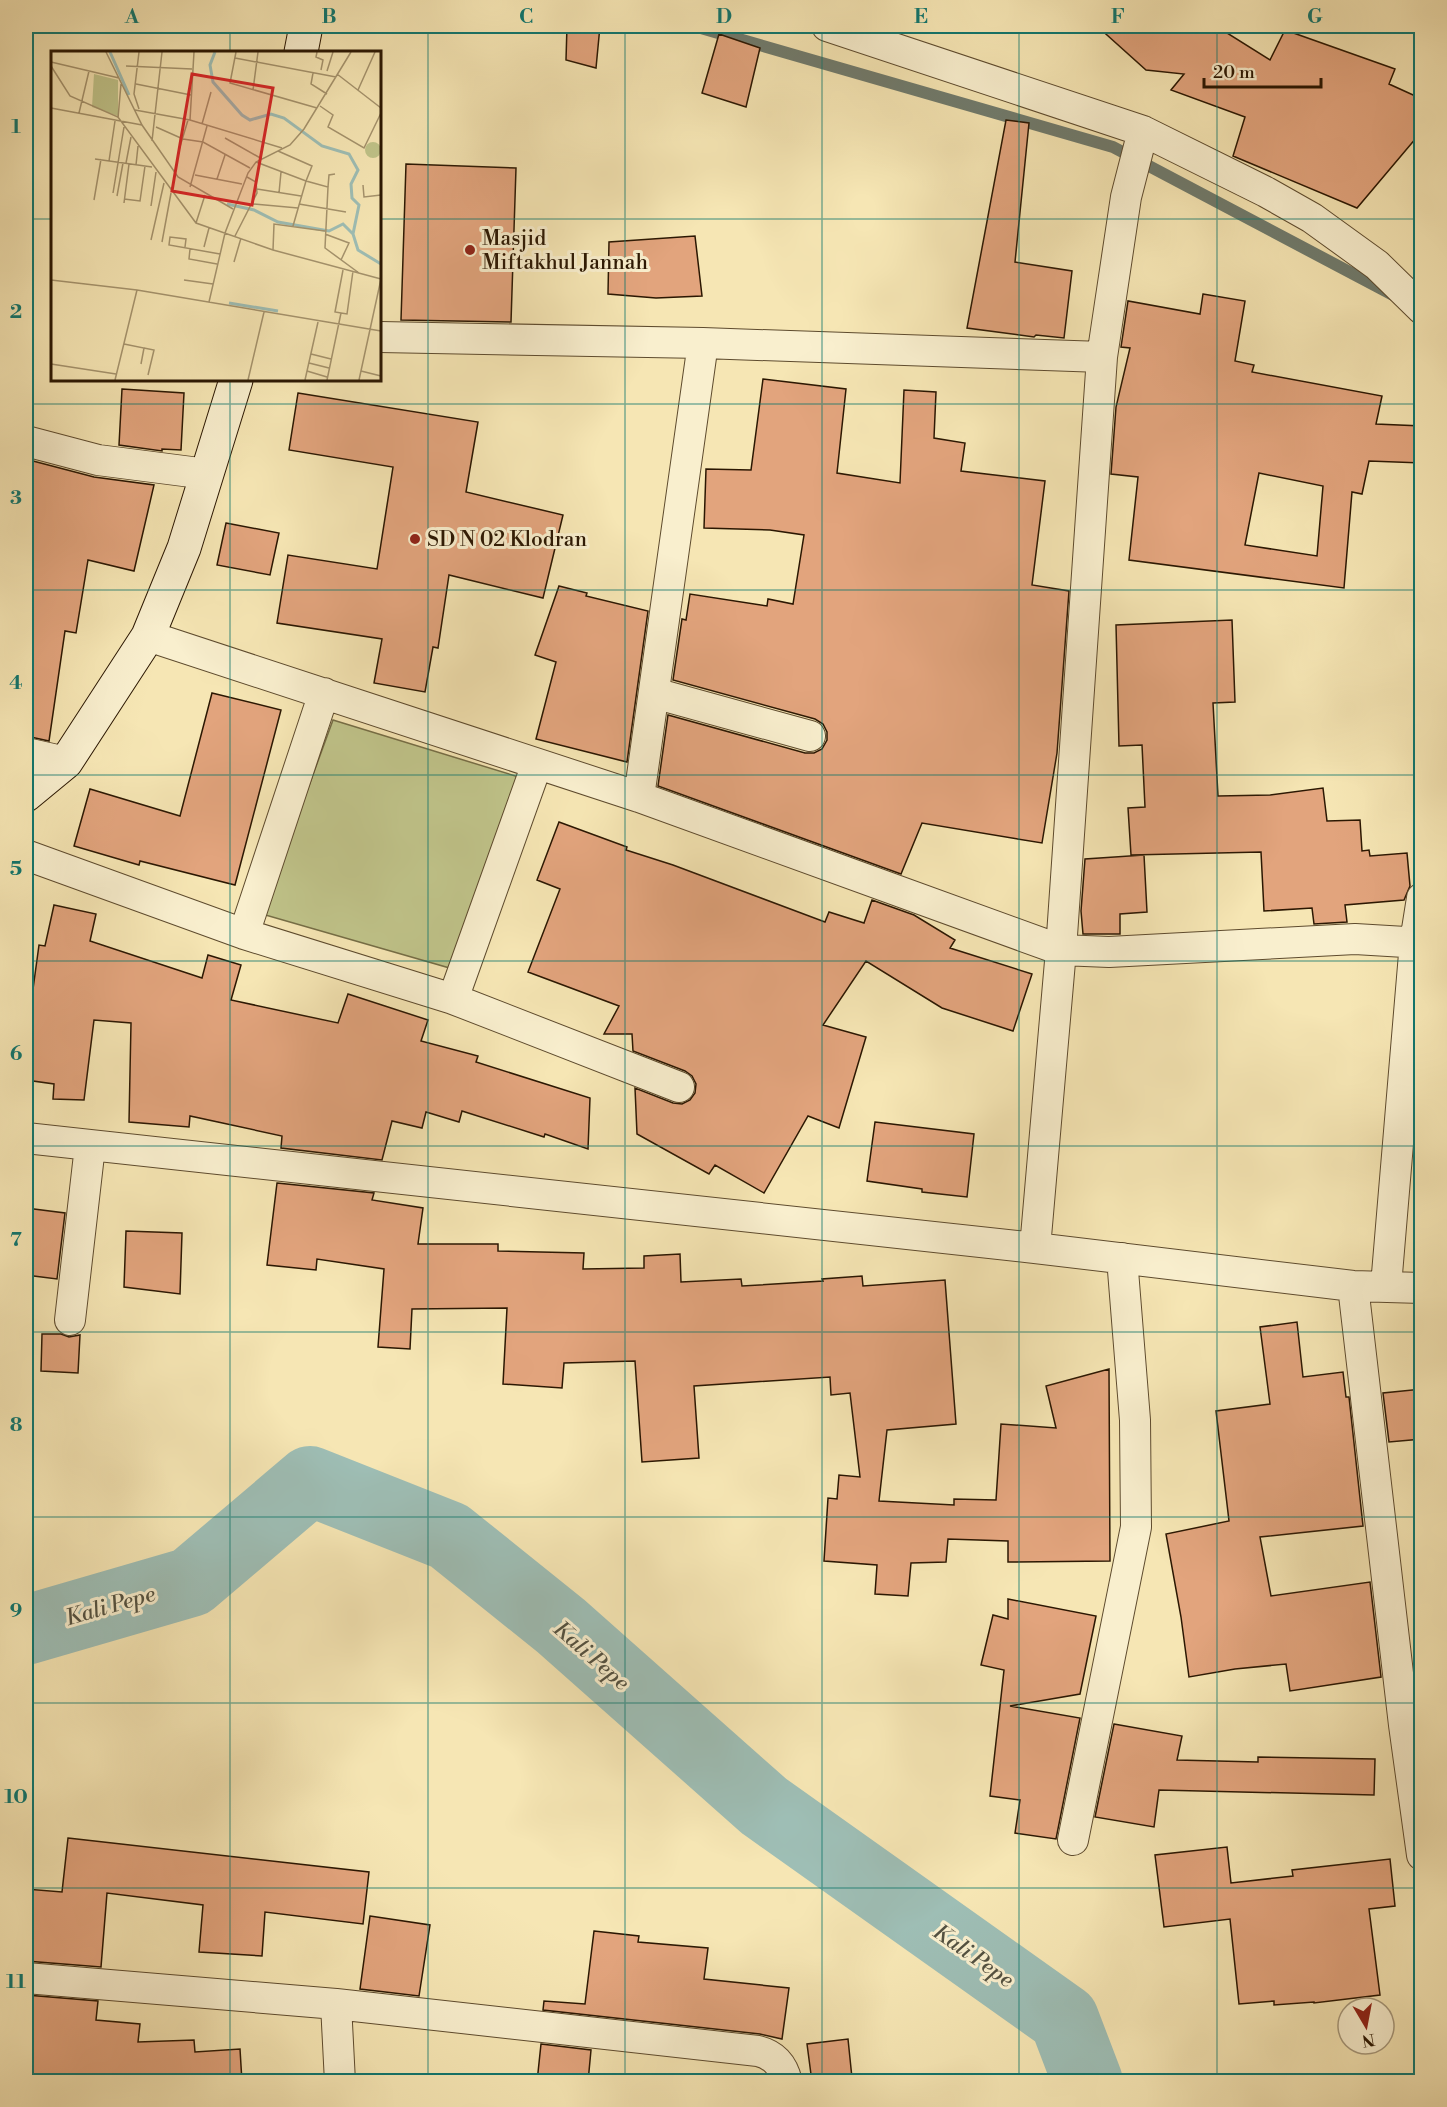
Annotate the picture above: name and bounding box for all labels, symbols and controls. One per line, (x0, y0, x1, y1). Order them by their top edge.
text: A (124, 5, 140, 30)
text: B (321, 5, 337, 30)
text: C (519, 5, 533, 30)
text: D (716, 5, 732, 30)
text: E (914, 5, 928, 30)
text: F (1111, 5, 1125, 30)
text: G (1307, 5, 1323, 30)
inset map (51, 51, 381, 381)
scale bar (1204, 51, 1321, 89)
text: 20 m (1213, 61, 1255, 84)
text: 1 (11, 115, 21, 140)
place label: Masjid Miftakhul Jannah (482, 226, 648, 276)
marker: Masjid Miftakhul Jannah (463, 243, 477, 257)
text: 2 (10, 300, 22, 325)
text: 3 (10, 486, 22, 511)
place label: SD N 02 Klodran (427, 527, 587, 553)
marker: SD N 02 Klodran (408, 532, 422, 546)
text: 4 (9, 671, 23, 696)
text: 5 (10, 857, 22, 882)
text: 6 (10, 1042, 23, 1067)
text: 7 (10, 1228, 22, 1253)
text: 8 (10, 1413, 23, 1438)
water label: Kali Pepe (62, 1581, 159, 1632)
text: 9 (10, 1599, 22, 1624)
water label: Kali Pepe (547, 1616, 635, 1697)
text: 10 (4, 1785, 28, 1810)
water label: Kali Pepe (928, 1919, 1019, 1994)
text: 11 (6, 1970, 26, 1995)
north arrow (1336, 1996, 1396, 2056)
text: N (1360, 2029, 1376, 2051)

